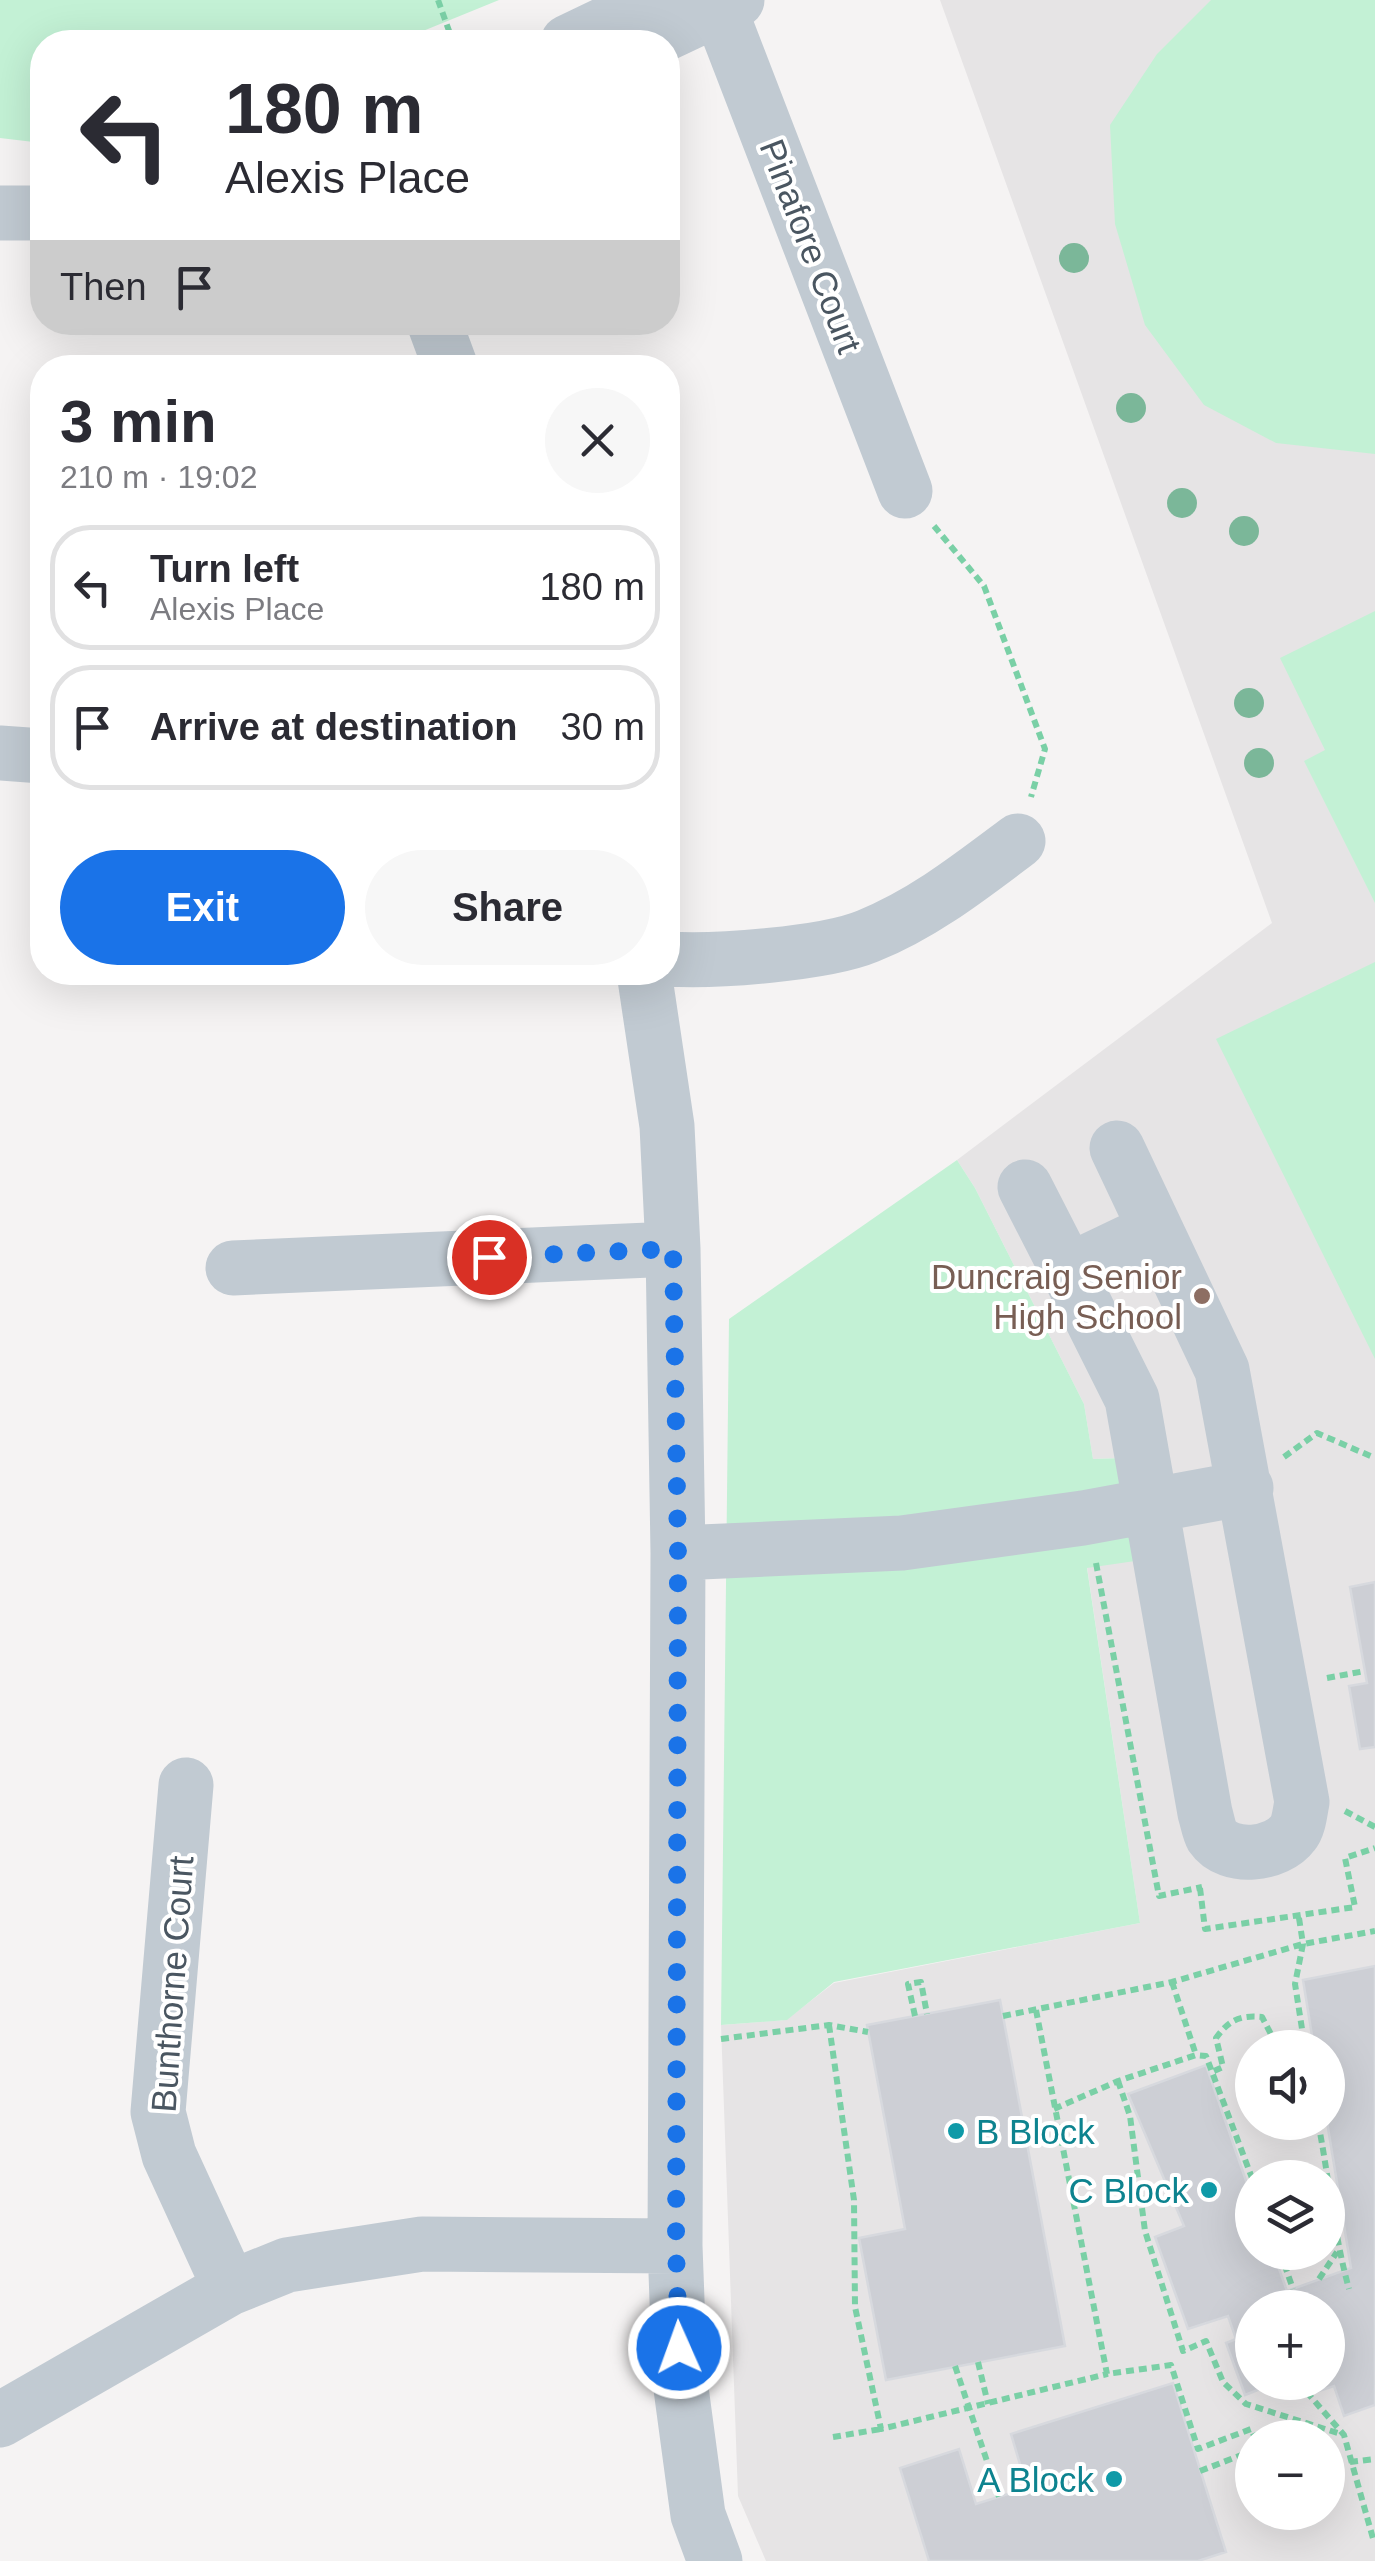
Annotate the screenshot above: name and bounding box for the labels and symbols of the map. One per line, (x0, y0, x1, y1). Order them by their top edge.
street label: Pinafore Court (752, 134, 870, 359)
pin (447, 1215, 532, 1300)
place label: Duncraig Senior High School (931, 1257, 1182, 1336)
marker: Duncraig Senior High School (1191, 1285, 1213, 1307)
street label: Bunthorne Court (144, 1854, 200, 2113)
place label: B Block (976, 2112, 1095, 2151)
marker: B Block (945, 2120, 967, 2142)
place label: C Block (1068, 2171, 1189, 2210)
marker: C Block (1198, 2179, 1220, 2201)
position arrow (627, 2296, 731, 2400)
place label: A Block (977, 2460, 1094, 2499)
marker: A Block (1103, 2468, 1125, 2490)

